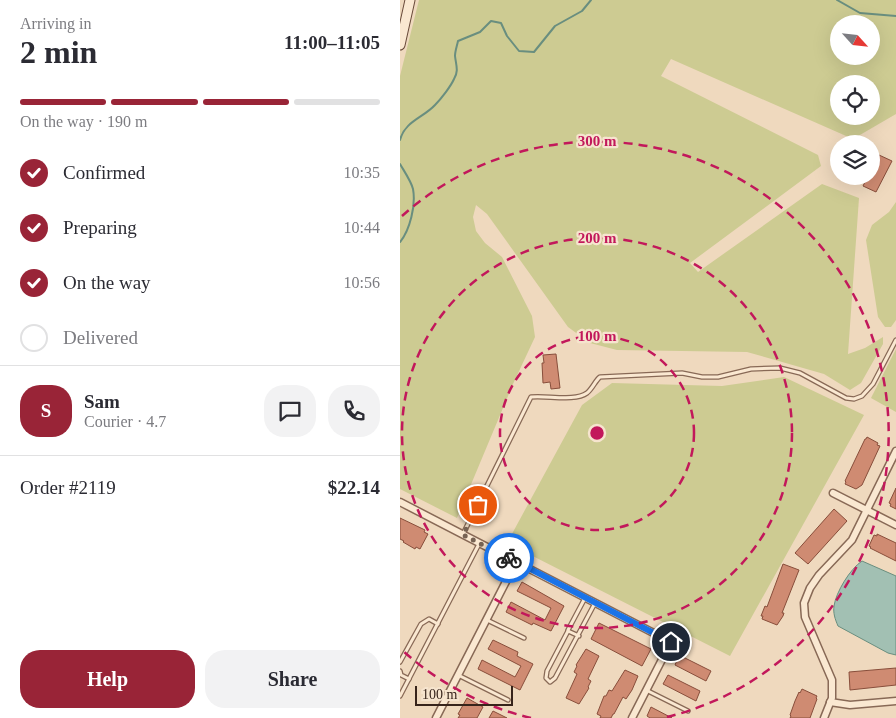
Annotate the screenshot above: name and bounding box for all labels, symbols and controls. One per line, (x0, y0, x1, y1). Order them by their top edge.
text: Arriving in (20, 15, 92, 32)
north arrow (830, 15, 880, 65)
map controls (830, 15, 880, 185)
text: 11:00–11:05 (284, 32, 380, 53)
text: 2 min (20, 34, 97, 70)
button: locate (830, 75, 880, 125)
text: On the way · 190 m (20, 113, 148, 130)
text: 300 m (578, 133, 617, 149)
button: layers (830, 135, 880, 185)
icon: check (20, 159, 48, 187)
text: Confirmed (63, 162, 145, 183)
text: 10:35 (344, 164, 380, 181)
icon: check (20, 214, 48, 242)
text: Preparing (63, 217, 137, 238)
text: 10:44 (344, 219, 380, 236)
text: 200 m (578, 230, 617, 246)
icon: check (20, 269, 48, 297)
text: On the way (63, 272, 151, 293)
text: 10:56 (344, 274, 380, 291)
text: Delivered (63, 327, 138, 348)
text: 100 m (578, 328, 617, 344)
button: chat (264, 385, 316, 437)
button: phone (328, 385, 380, 437)
text: Sam (84, 391, 120, 412)
text: S (41, 400, 51, 421)
text: Courier · 4.7 (84, 413, 166, 430)
centre of rings (588, 424, 606, 442)
text: Order #2119 (20, 477, 116, 498)
text: $22.14 (328, 477, 380, 498)
pin (457, 484, 499, 526)
icon: bag (464, 491, 492, 519)
courier (484, 533, 534, 583)
icon: bike (495, 544, 523, 572)
pin (650, 621, 692, 663)
icon: home (657, 628, 685, 656)
button: Help (20, 650, 195, 708)
button: Share (205, 650, 380, 708)
scale bar (415, 683, 512, 706)
text: 100 m (422, 687, 457, 702)

